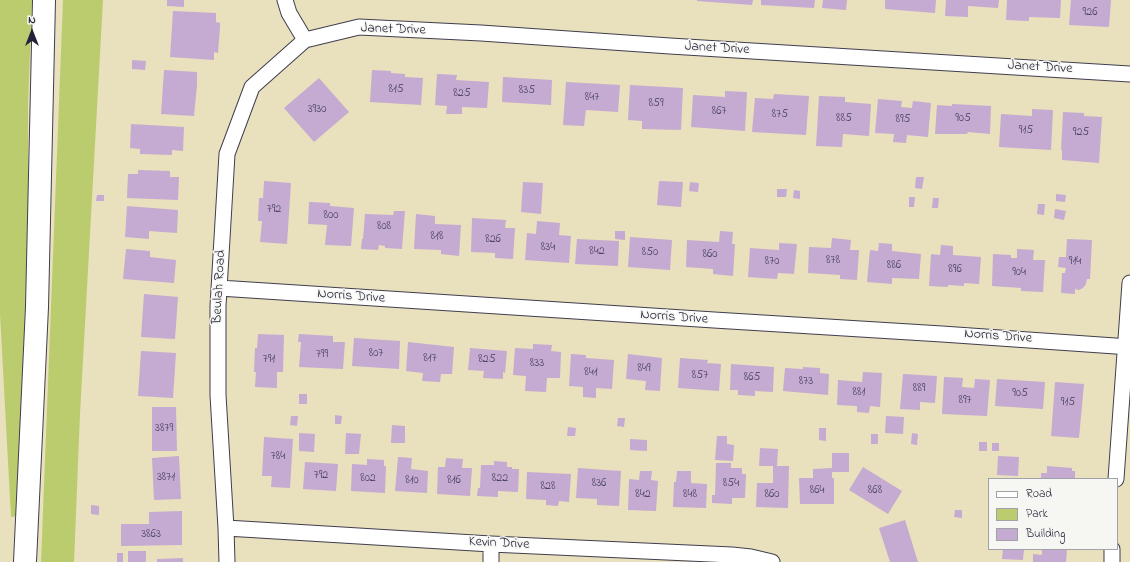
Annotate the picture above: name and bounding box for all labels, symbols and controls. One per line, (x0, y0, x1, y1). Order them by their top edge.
house number: 926 (1083, 6, 1097, 20)
north arrow (12, 12, 52, 52)
text: N (28, 12, 36, 28)
street label: Janet Drive (360, 20, 426, 40)
street label: Janet Drive (684, 39, 750, 59)
street label: Janet Drive (1007, 58, 1073, 78)
house number: 815 (388, 83, 404, 97)
house number: 835 (519, 84, 535, 98)
house number: 825 (453, 87, 471, 101)
house number: 847 (585, 91, 599, 105)
house number: 859 (649, 97, 663, 111)
house number: 3930 (308, 103, 326, 117)
house number: 867 (712, 105, 726, 119)
house number: 875 (772, 108, 788, 122)
house number: 885 (836, 112, 852, 126)
house number: 905 (955, 112, 971, 126)
house number: 895 (896, 113, 910, 127)
house number: 915 (1019, 124, 1033, 138)
house number: 925 (1073, 126, 1089, 140)
house number: 792 (267, 203, 281, 217)
house number: 800 (324, 209, 338, 223)
house number: 808 (377, 220, 391, 234)
house number: 818 (431, 230, 443, 244)
house number: 826 (485, 233, 501, 247)
house number: 834 (541, 241, 555, 255)
house number: 842 (589, 245, 605, 259)
house number: 850 (642, 246, 658, 260)
house number: 860 (703, 248, 717, 262)
street label: Beulah Road (210, 250, 230, 324)
house number: 878 (826, 254, 840, 268)
house number: 870 (765, 255, 779, 269)
house number: 914 (1069, 255, 1081, 269)
house number: 886 (887, 259, 901, 273)
house number: 896 (948, 263, 962, 277)
house number: 904 (1012, 266, 1026, 280)
street label: Norris Drive (317, 286, 385, 308)
street label: Norris Drive (640, 307, 708, 329)
street label: Norris Drive (964, 326, 1032, 348)
house number: 807 (369, 347, 383, 361)
house number: 799 (316, 348, 328, 362)
house number: 817 (423, 352, 437, 366)
house number: 791 (263, 353, 275, 367)
house number: 825 (478, 353, 496, 367)
house number: 833 (530, 357, 544, 371)
house number: 849 (637, 362, 651, 376)
house number: 841 (584, 366, 598, 380)
house number: 857 (692, 369, 708, 383)
house number: 865 (744, 371, 760, 385)
house number: 873 (799, 375, 813, 389)
house number: 889 (913, 382, 925, 396)
house number: 881 (853, 386, 865, 400)
house number: 905 (1012, 387, 1028, 401)
house number: 897 (958, 394, 972, 408)
house number: 915 (1061, 396, 1075, 410)
house number: 3879 (155, 422, 173, 436)
house number: 784 (271, 450, 285, 464)
house number: 792 (314, 469, 328, 483)
house number: 3871 (157, 471, 175, 485)
house number: 802 (360, 472, 376, 486)
house number: 822 (492, 472, 508, 486)
house number: 810 (405, 474, 419, 488)
house number: 816 (447, 474, 461, 488)
house number: 836 (592, 477, 606, 491)
house number: 854 (723, 477, 739, 491)
legend (988, 478, 1118, 550)
house number: 828 (541, 480, 555, 494)
house number: 864 (810, 484, 824, 498)
house number: 868 (868, 484, 882, 498)
text: Road (1026, 485, 1052, 503)
house number: 842 (635, 488, 651, 502)
house number: 848 (683, 488, 697, 502)
house number: 860 (765, 488, 779, 502)
text: Park (1026, 505, 1048, 523)
text: Building (1026, 525, 1065, 543)
house number: 3863 (141, 528, 161, 542)
street label: Kevin Drive (468, 534, 530, 554)

